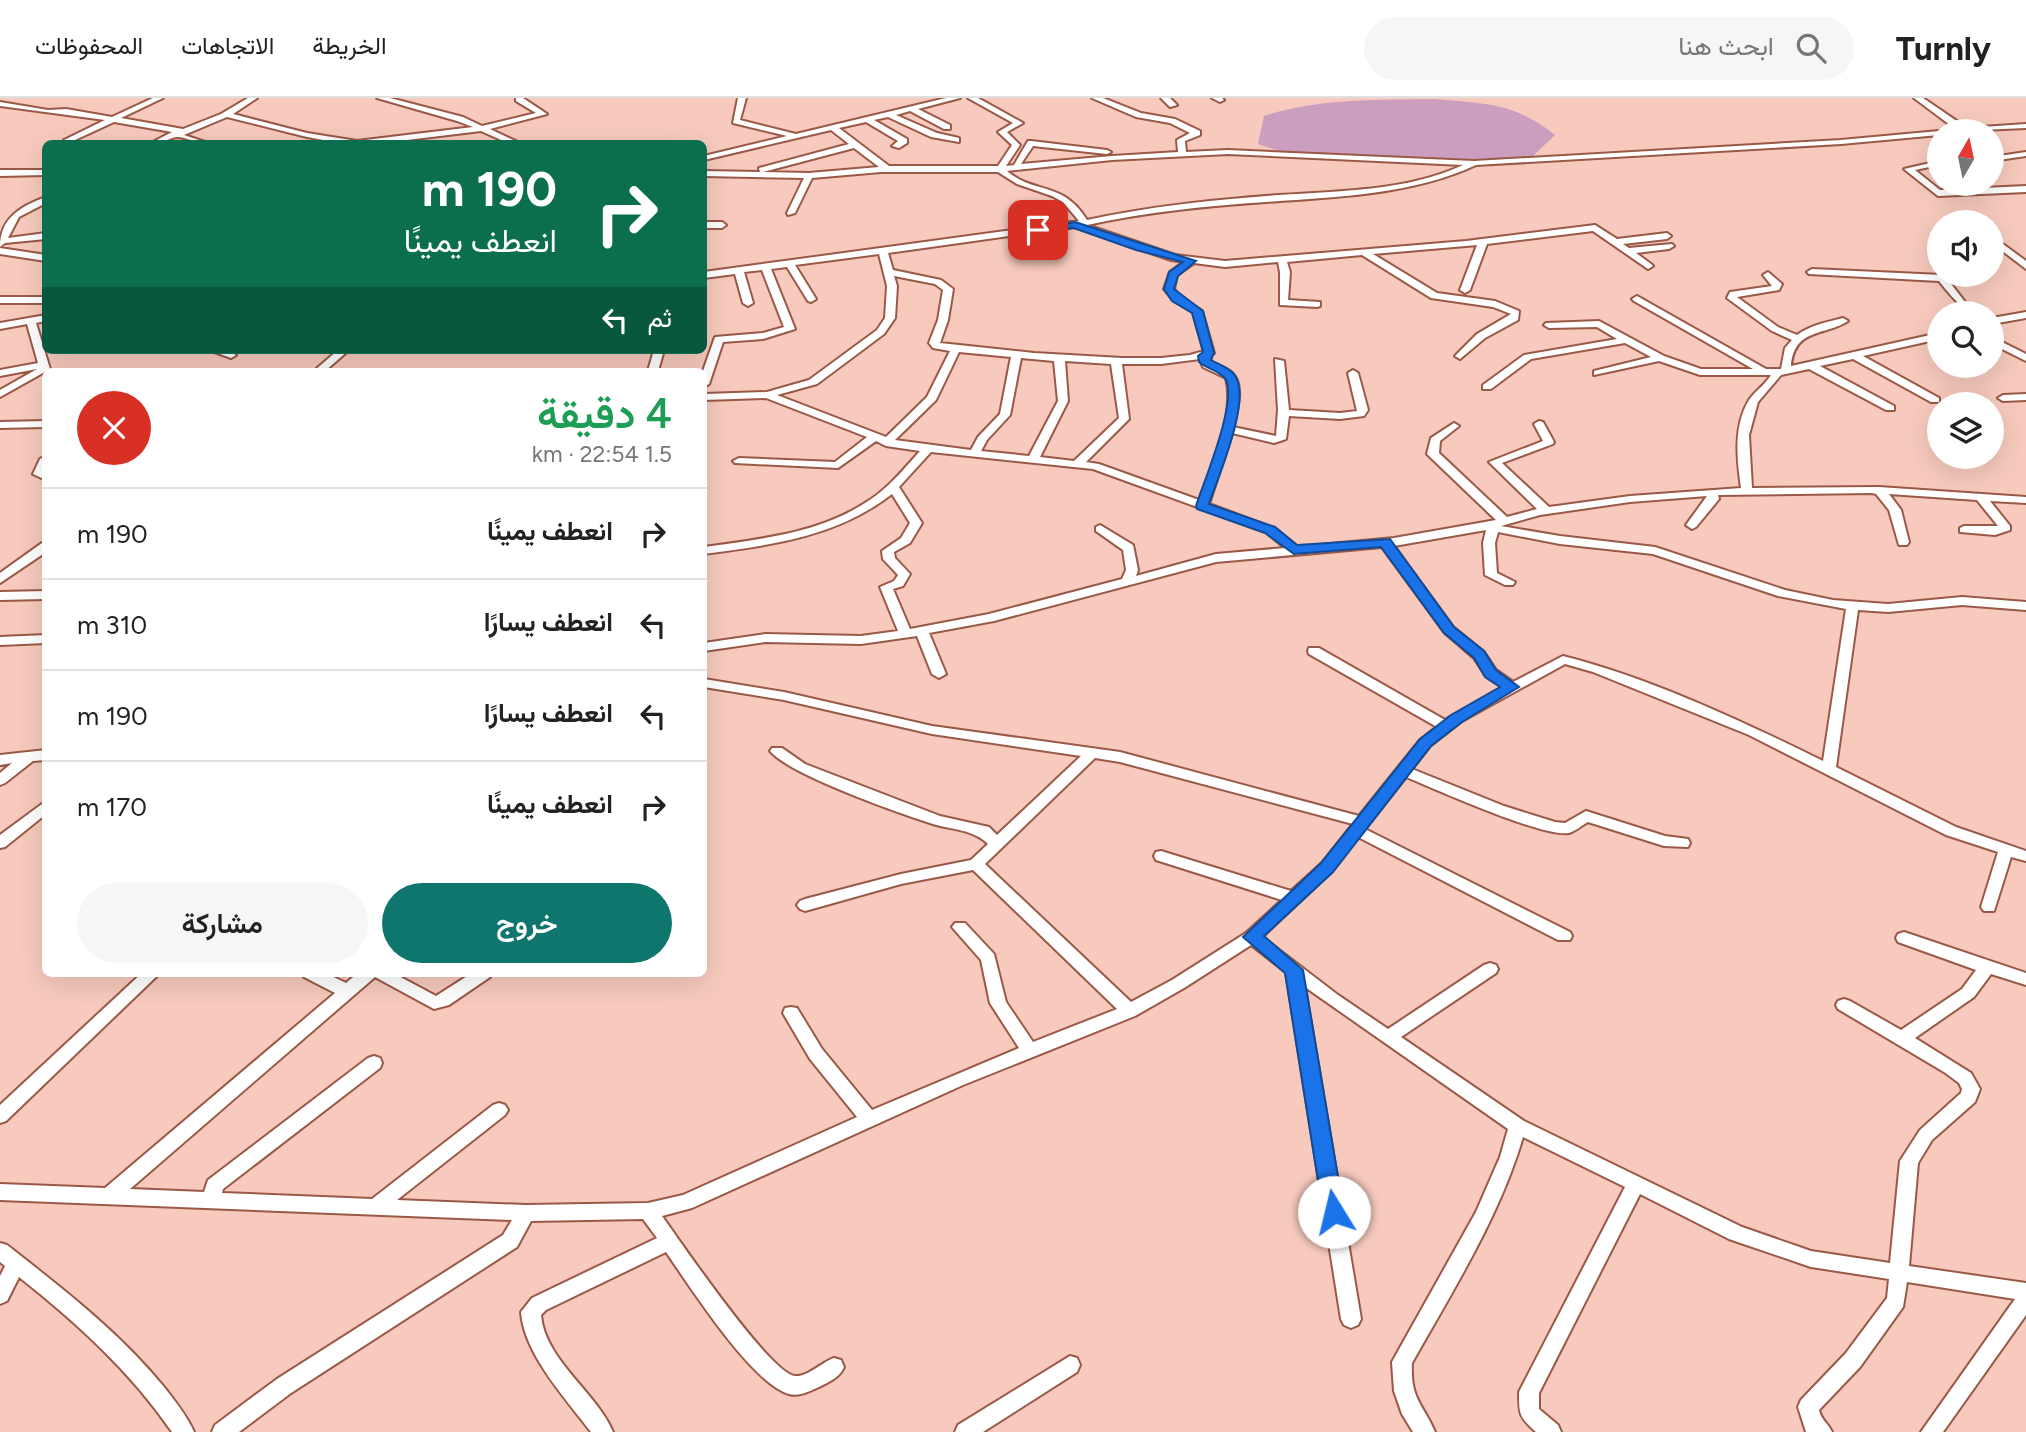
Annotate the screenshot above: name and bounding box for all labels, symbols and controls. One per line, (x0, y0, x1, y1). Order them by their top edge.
search box (1364, 17, 1854, 80)
icon: search (1792, 29, 1830, 67)
text: Turnly (1896, 29, 1991, 68)
text: ابحث هنا (1678, 30, 1774, 62)
text: المحفوظات (35, 31, 143, 60)
text: الاتجاهات (181, 31, 274, 60)
text: الخريطة (312, 31, 387, 60)
north arrow (1927, 119, 2004, 196)
map controls (1927, 119, 2004, 469)
text: 190 m (422, 159, 557, 218)
icon: right (581, 168, 672, 259)
pin (1008, 200, 1068, 260)
button: sound (1927, 210, 2004, 287)
icon: arrive (1019, 211, 1057, 249)
text: انعطف يمينًا (404, 222, 557, 260)
icon: left (596, 301, 634, 339)
button: search (1927, 301, 2004, 378)
text: ثم (648, 302, 672, 334)
text: 4 دقيقة (537, 388, 672, 439)
button: close (77, 391, 151, 465)
button: layers (1927, 392, 2004, 469)
text: 1.5 km · 22:54 (532, 440, 672, 468)
text: انعطف يمينًا (487, 515, 613, 547)
icon: right (634, 515, 672, 553)
text: 190 m (77, 518, 148, 550)
text: انعطف يسارًا (484, 606, 613, 638)
icon: left (634, 606, 672, 644)
text: 310 m (77, 609, 147, 641)
text: انعطف يسارًا (484, 697, 613, 729)
icon: left (634, 697, 672, 735)
text: 190 m (77, 700, 148, 732)
text: انعطف يمينًا (487, 788, 613, 820)
icon: right (634, 788, 672, 826)
text: 170 m (77, 791, 147, 823)
button: مشاركة (77, 883, 368, 963)
button: خروج (382, 883, 672, 963)
position arrow (1297, 1175, 1371, 1249)

